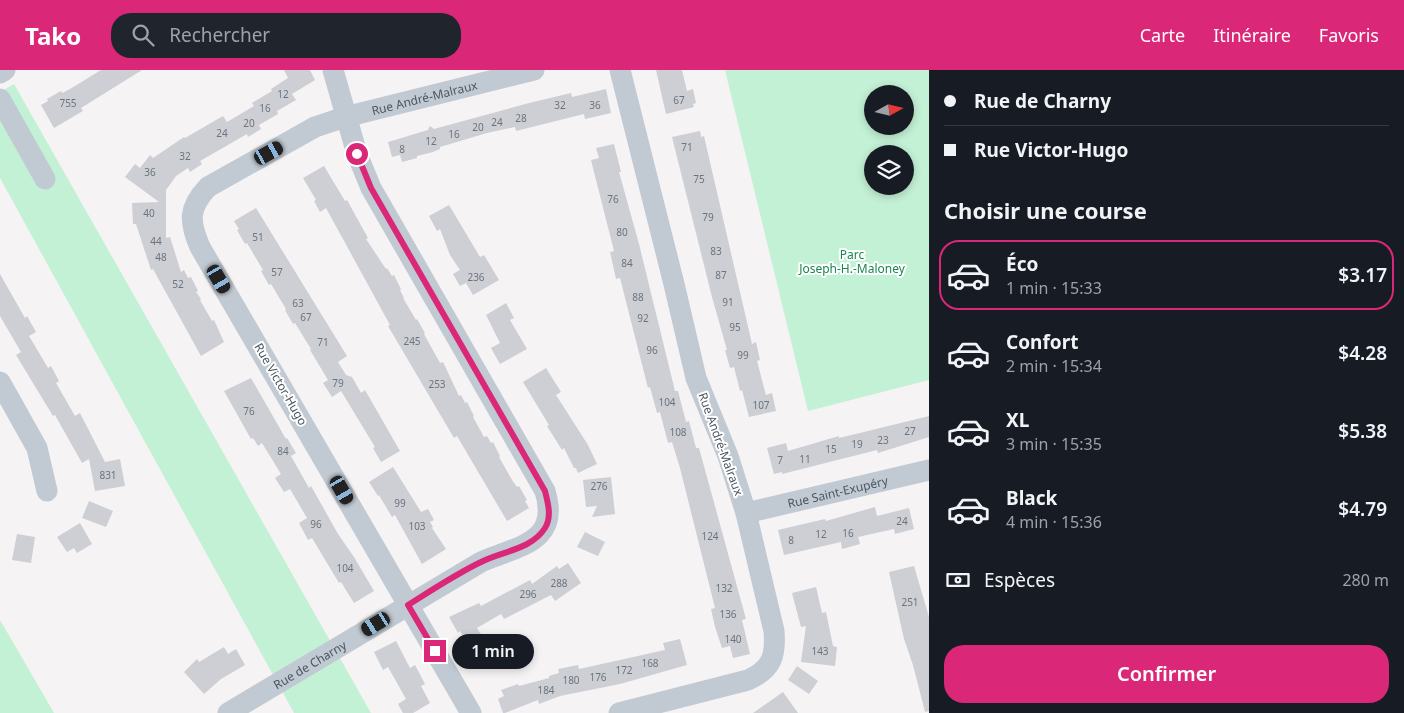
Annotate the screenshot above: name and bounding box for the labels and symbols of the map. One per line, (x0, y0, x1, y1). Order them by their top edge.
street label: Rue André-Malraux (370, 76, 480, 119)
north arrow (864, 85, 914, 135)
house number: 12 (277, 87, 289, 101)
house number: 67 (673, 93, 685, 107)
house number: 755 (59, 96, 77, 110)
house number: 32 (554, 98, 566, 112)
house number: 36 (589, 98, 601, 112)
house number: 16 (259, 101, 271, 115)
house number: 28 (515, 111, 527, 125)
house number: 24 (491, 115, 503, 129)
house number: 20 (243, 116, 255, 130)
house number: 20 (472, 120, 484, 134)
house number: 24 (216, 126, 228, 140)
house number: 16 (448, 127, 460, 141)
house number: 12 (425, 134, 437, 148)
car (252, 139, 285, 167)
house number: 71 (681, 140, 693, 154)
house number: 8 (399, 142, 405, 156)
route start (346, 143, 368, 165)
house number: 32 (179, 149, 191, 163)
house number: 36 (144, 165, 156, 179)
house number: 75 (693, 172, 705, 186)
house number: 76 (607, 192, 619, 206)
house number: 40 (143, 206, 155, 220)
house number: 79 (702, 210, 714, 224)
house number: 80 (616, 225, 628, 239)
house number: 51 (252, 230, 264, 244)
house number: 44 (150, 234, 162, 248)
house number: 83 (710, 244, 722, 258)
park label: Parc Joseph-H.-Maloney (798, 246, 906, 277)
house number: 48 (155, 250, 167, 264)
house number: 84 (621, 256, 633, 270)
car (205, 262, 232, 296)
house number: 57 (271, 265, 283, 279)
house number: 87 (715, 268, 727, 282)
house number: 236 (467, 270, 485, 284)
house number: 52 (172, 277, 184, 291)
house number: 88 (632, 290, 644, 304)
house number: 91 (722, 295, 734, 309)
house number: 63 (292, 296, 304, 310)
house number: 67 (300, 310, 312, 324)
house number: 92 (637, 311, 649, 325)
house number: 95 (729, 320, 741, 334)
house number: 245 (403, 334, 421, 348)
house number: 71 (317, 335, 329, 349)
street label: Rue Victor-Hugo (251, 340, 311, 428)
house number: 96 (646, 343, 658, 357)
house number: 99 (737, 348, 749, 362)
house number: 79 (332, 376, 344, 390)
house number: 253 (428, 377, 446, 391)
street label: Rue André-Malraux (694, 390, 748, 498)
house number: 104 (658, 395, 676, 409)
house number: 107 (752, 398, 770, 412)
house number: 76 (243, 404, 255, 418)
house number: 27 (904, 424, 916, 438)
house number: 108 (669, 425, 687, 439)
house number: 23 (877, 433, 889, 447)
house number: 19 (851, 437, 863, 451)
house number: 15 (825, 442, 837, 456)
house number: 84 (277, 444, 289, 458)
house number: 11 (799, 452, 811, 466)
house number: 7 (777, 453, 783, 467)
house number: 831 (99, 468, 117, 482)
street label: Rue Saint-Exupéry (786, 471, 890, 512)
car (328, 473, 355, 507)
house number: 276 (590, 479, 608, 493)
house number: 99 (394, 496, 406, 510)
house number: 24 (896, 514, 908, 528)
house number: 96 (310, 517, 322, 531)
house number: 103 (408, 519, 426, 533)
house number: 16 (842, 526, 854, 540)
house number: 12 (815, 527, 827, 541)
house number: 124 (701, 529, 719, 543)
house number: 8 (788, 533, 794, 547)
house number: 104 (336, 561, 354, 575)
house number: 288 (550, 576, 568, 590)
house number: 132 (715, 581, 733, 595)
house number: 296 (519, 587, 537, 601)
house number: 251 (901, 595, 919, 609)
house number: 136 (719, 607, 737, 621)
car (359, 610, 392, 638)
house number: 140 (724, 632, 742, 646)
callout: 1 min (452, 634, 535, 668)
street label: Rue de Charny (270, 635, 350, 693)
route end (424, 640, 446, 662)
house number: 143 (811, 644, 829, 658)
house number: 168 (641, 656, 659, 670)
house number: 172 (615, 663, 633, 677)
house number: 176 (589, 670, 607, 684)
house number: 180 (562, 673, 580, 687)
house number: 184 (537, 683, 555, 697)

